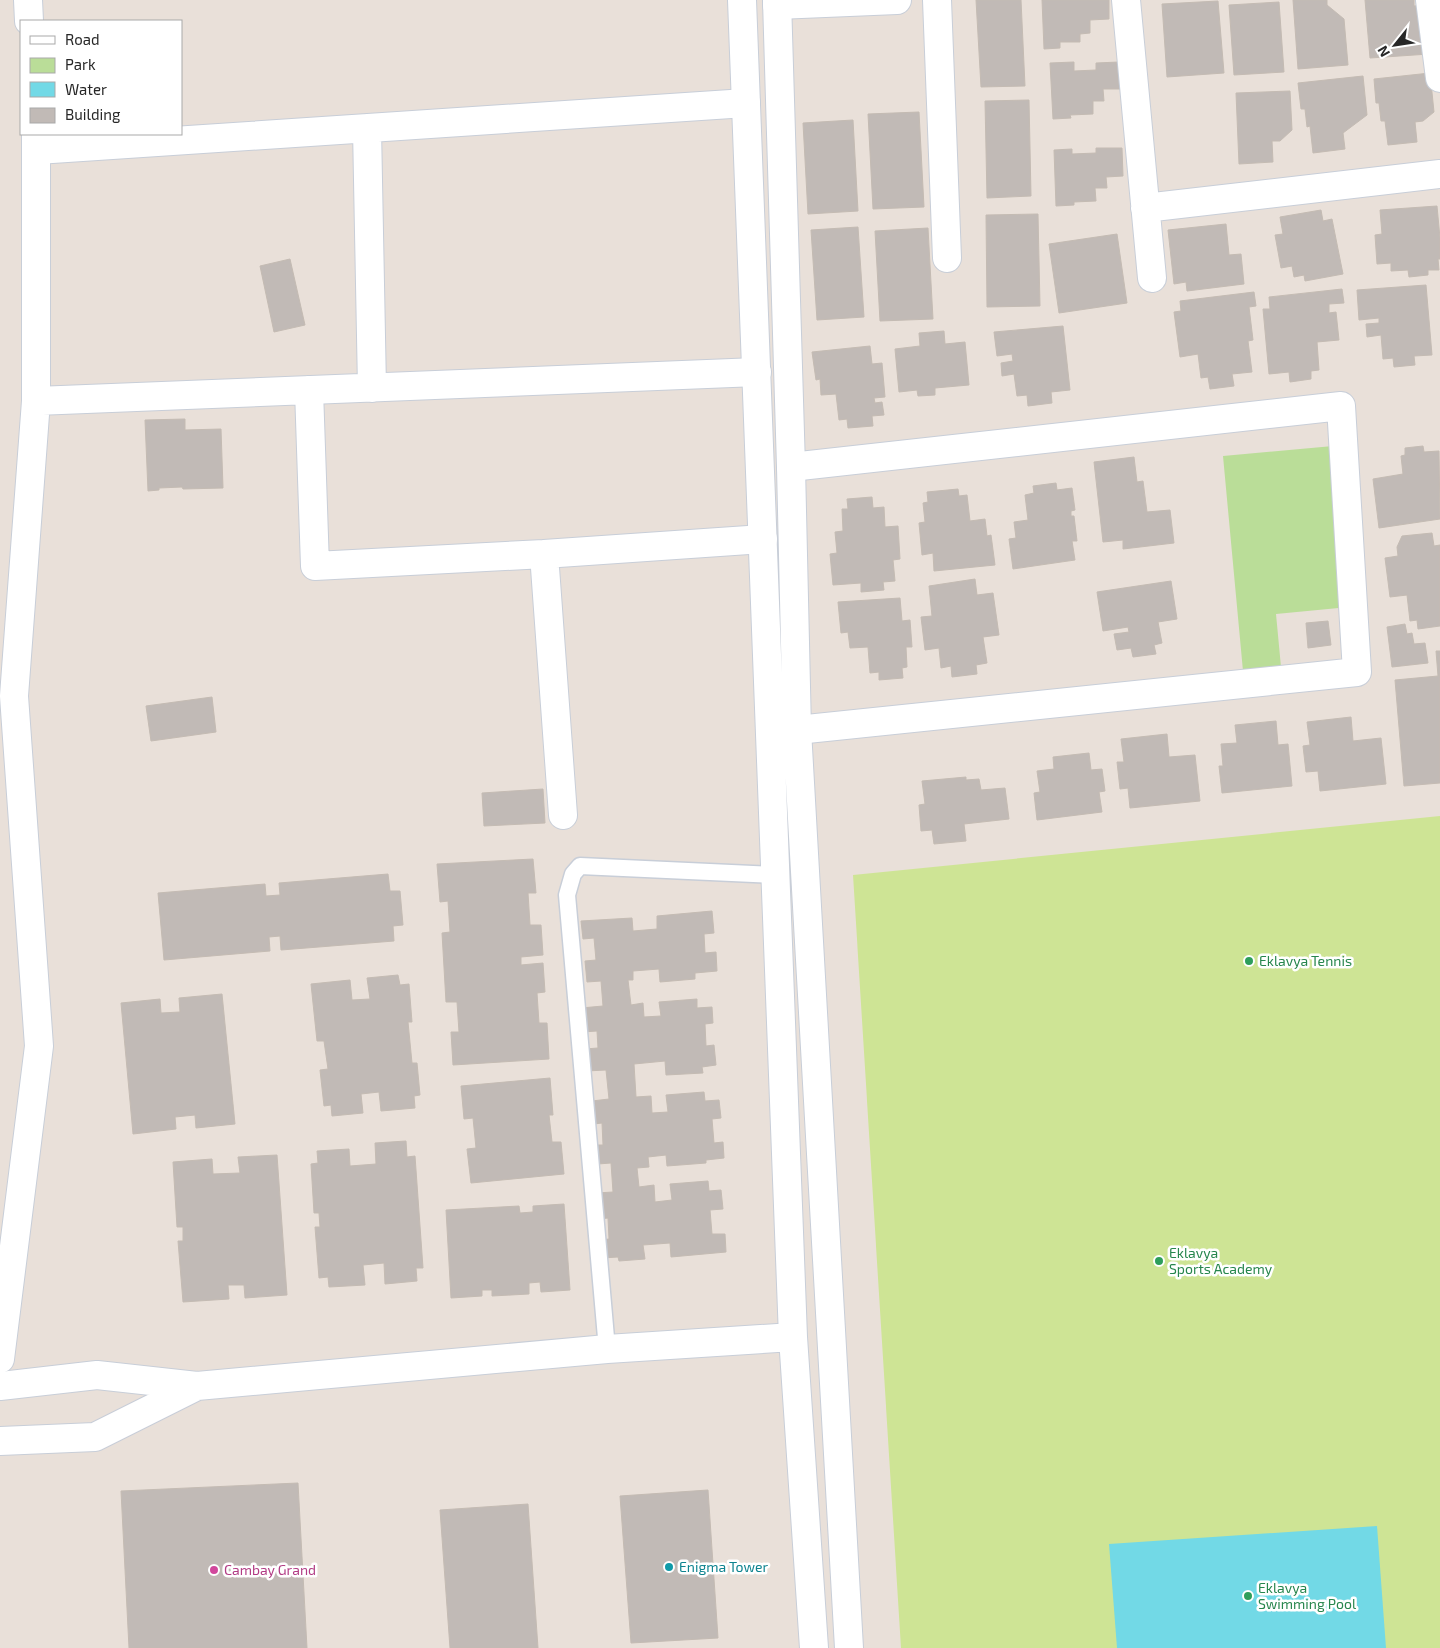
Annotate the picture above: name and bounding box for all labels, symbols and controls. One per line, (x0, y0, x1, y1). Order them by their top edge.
legend (20, 20, 182, 135)
north arrow (1370, 20, 1420, 70)
text: Road (65, 30, 100, 48)
text: N (1373, 43, 1393, 60)
text: Park (65, 55, 96, 73)
text: Water (65, 80, 107, 98)
text: Building (65, 105, 121, 123)
place label: Eklavya Tennis (1259, 952, 1352, 969)
marker: Eklavya Tennis (1243, 955, 1255, 967)
place label: Eklavya Sports Academy (1169, 1244, 1273, 1277)
marker: Eklavya Sports Academy (1153, 1255, 1165, 1267)
place label: Enigma Tower (679, 1558, 768, 1575)
place label: Cambay Grand (224, 1561, 316, 1578)
marker: Enigma Tower (663, 1561, 675, 1573)
marker: Cambay Grand (208, 1564, 220, 1576)
place label: Eklavya Swimming Pool (1258, 1579, 1357, 1612)
marker: Eklavya Swimming Pool (1242, 1590, 1254, 1602)

